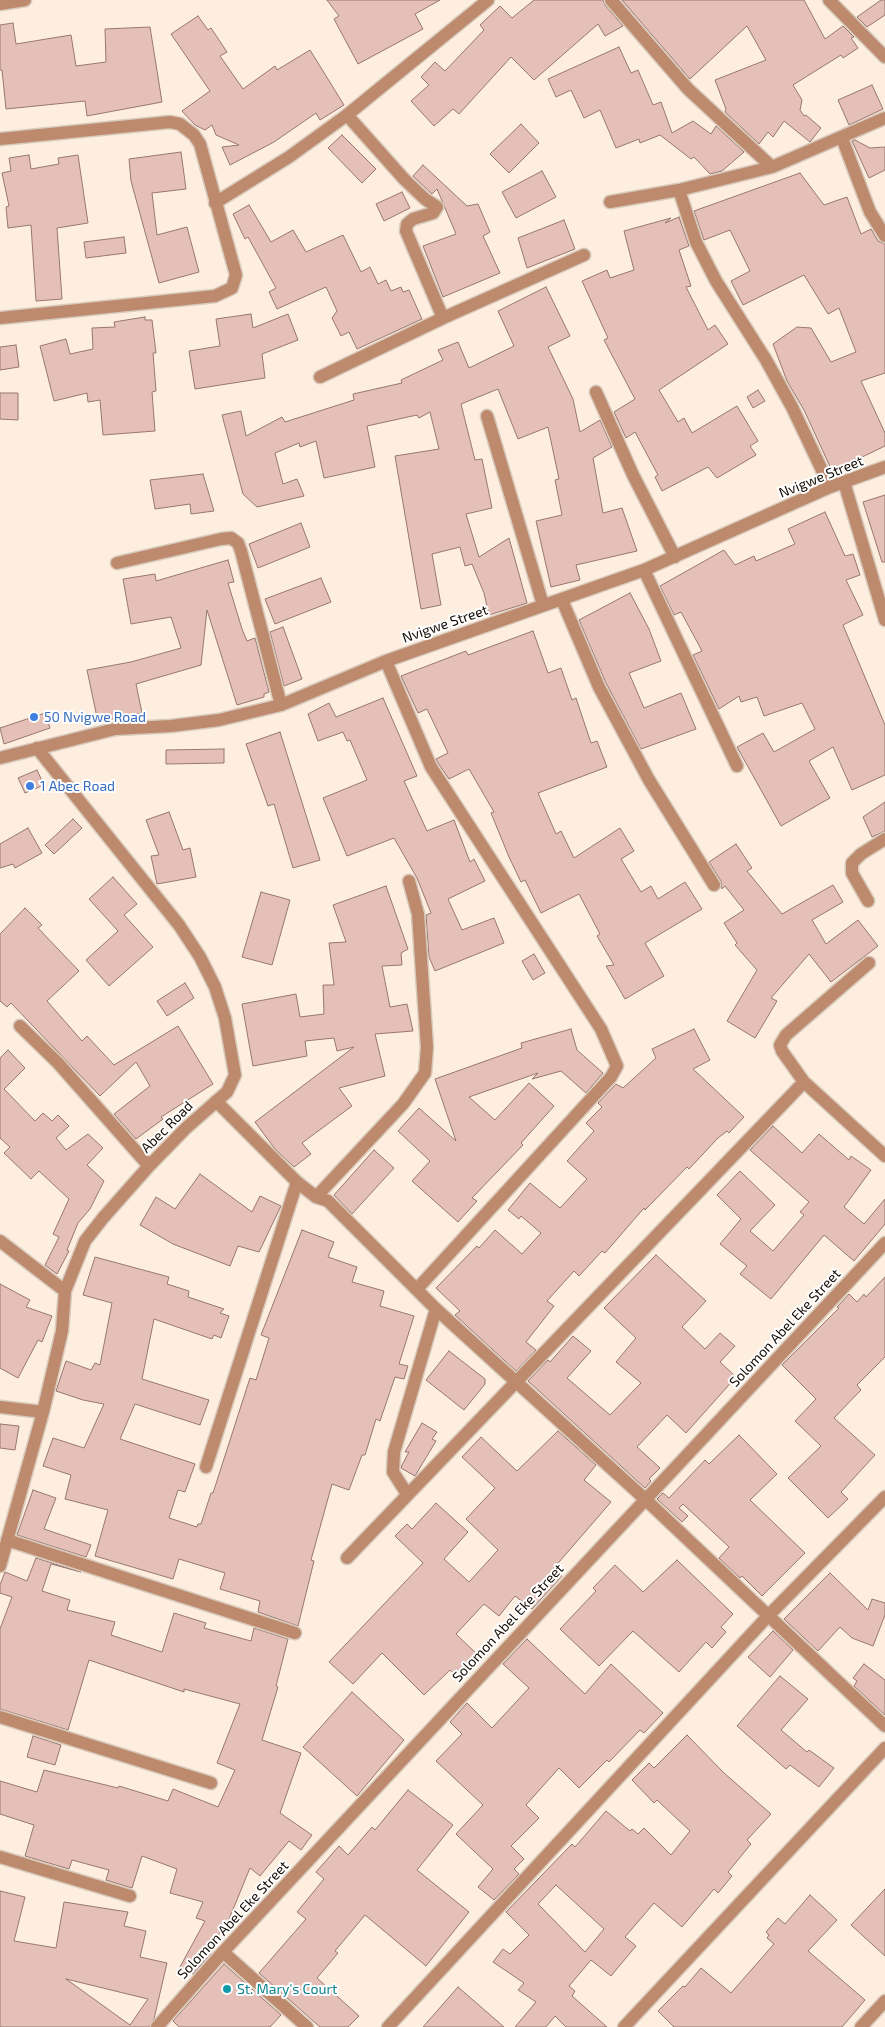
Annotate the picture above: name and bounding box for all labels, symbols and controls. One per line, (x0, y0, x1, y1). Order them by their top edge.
street label: Nvigwe Street (776, 452, 866, 502)
street label: Nvigwe Street (400, 601, 490, 647)
place label: 50 Nvigwe Road (44, 709, 146, 725)
marker: 50 Nvigwe Road (28, 711, 40, 723)
place label: 1 Abec Road (40, 778, 115, 794)
marker: 1 Abec Road (24, 780, 36, 792)
street label: Abec Road (138, 1098, 196, 1156)
street label: Solomon Abel Eke Street (726, 1266, 844, 1390)
street label: Solomon Abel Eke Street (449, 1561, 567, 1685)
street label: Solomon Abel Eke Street (174, 1858, 292, 1982)
place label: St. Mary's Court (237, 1981, 337, 1997)
marker: St. Mary's Court (221, 1983, 233, 1995)

